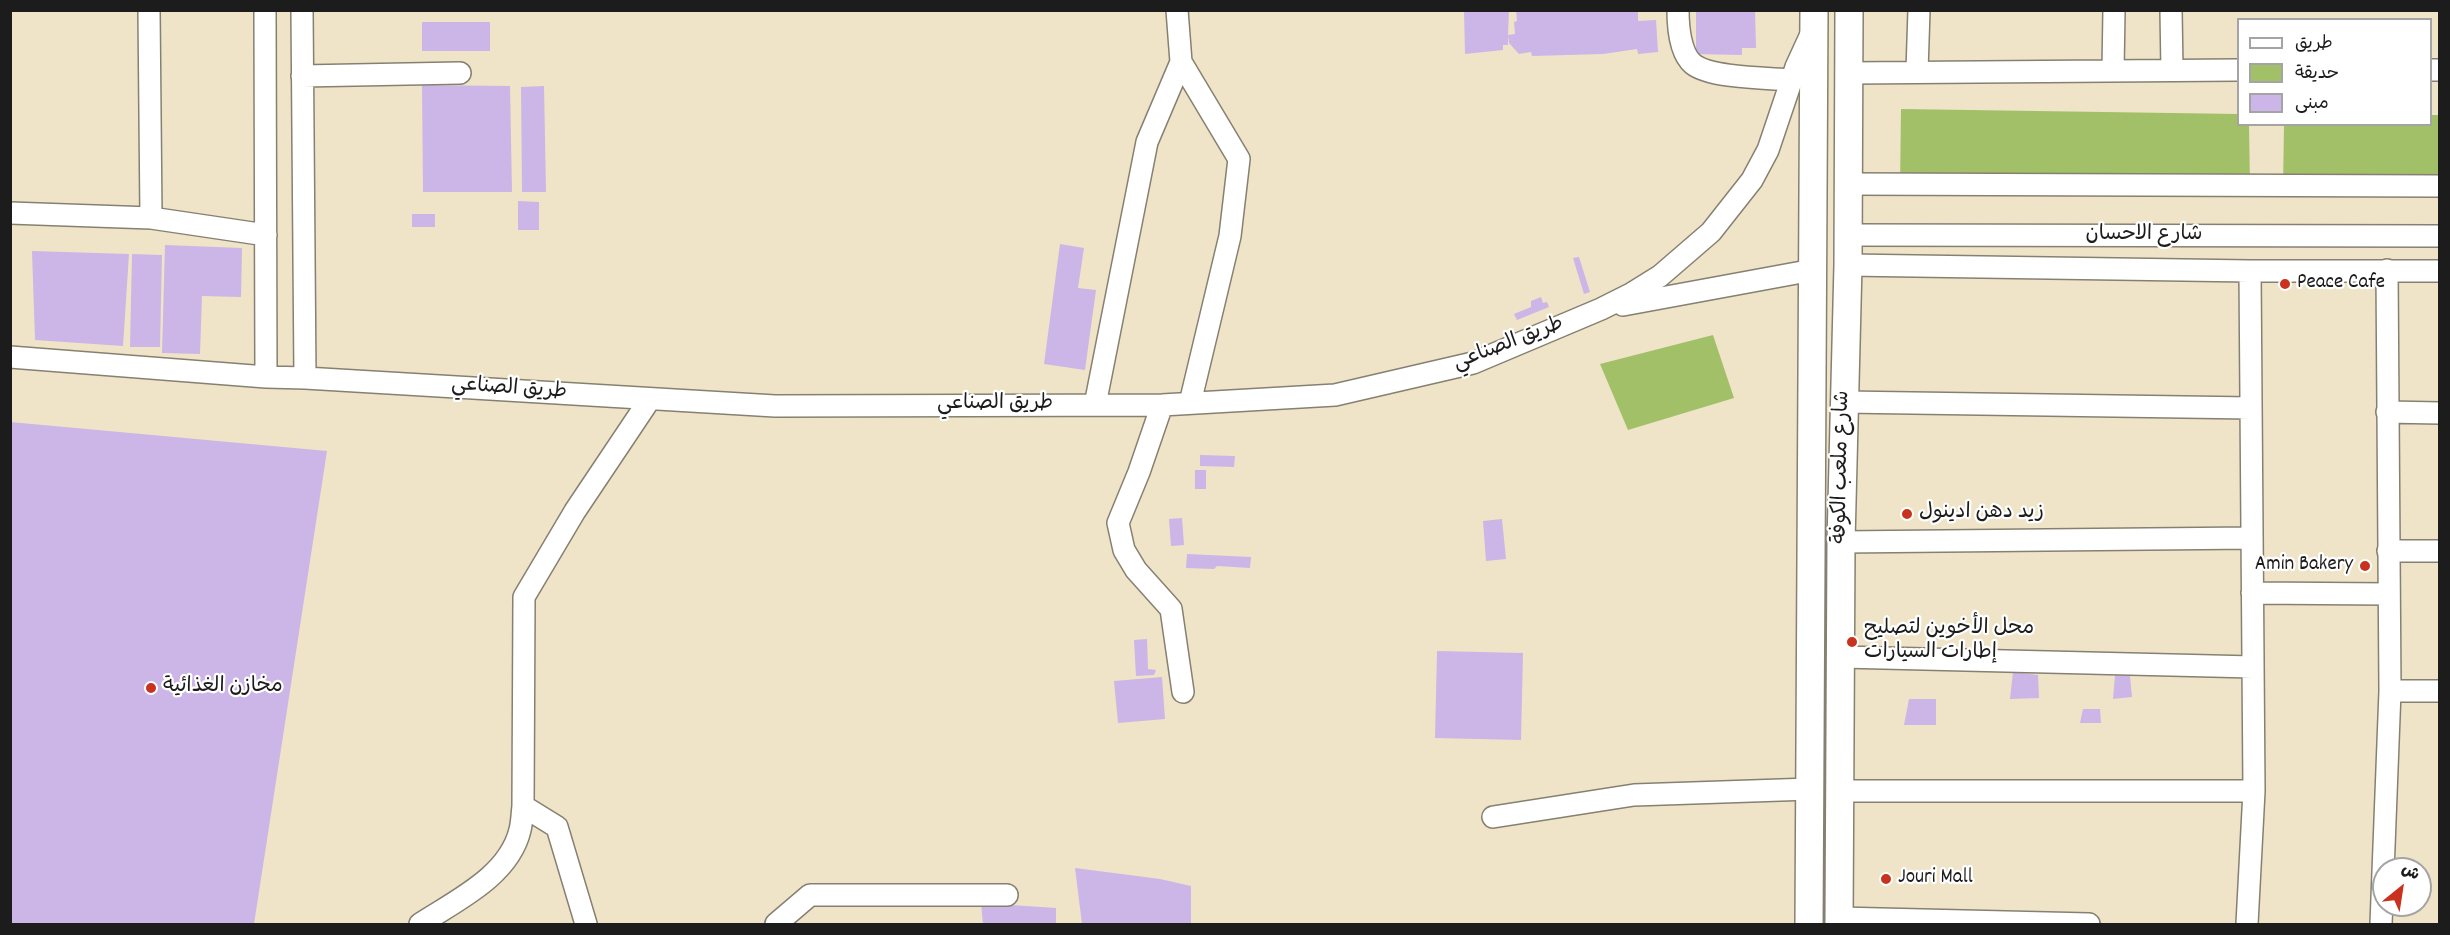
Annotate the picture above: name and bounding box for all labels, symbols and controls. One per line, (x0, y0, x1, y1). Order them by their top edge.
legend (2237, 18, 2432, 126)
text: طريق (2295, 32, 2333, 57)
text: حديقة (2295, 62, 2339, 87)
text: مبنى (2295, 92, 2329, 117)
street label: شارع الاحسان (2085, 223, 2203, 249)
place label: Peace Cafe (2297, 271, 2385, 297)
marker: Peace Cafe (2278, 277, 2292, 291)
street label: طريق الصناعي (1450, 312, 1568, 378)
street label: طريق الصناعي (450, 373, 568, 407)
street label: شارع ملعب الكوفة (1829, 390, 1857, 544)
street label: طريق الصناعي (937, 392, 1053, 418)
place label: زيد دهن ادينول (1919, 501, 2044, 527)
marker: زيد دهن ادينول (1900, 507, 1914, 521)
place label: Amin Bakery (2255, 553, 2353, 579)
marker: Amin Bakery (2358, 559, 2372, 573)
place label: محل الأخوين لتصليح إطارات السيارات (1864, 617, 2034, 667)
marker: محل الأخوين لتصليح إطارات السيارات (1845, 635, 1859, 649)
place label: مخازن الغذائية (163, 675, 283, 701)
marker: مخازن الغذائية (144, 681, 158, 695)
north arrow (2372, 857, 2432, 917)
text: ش (2397, 858, 2424, 887)
place label: Jouri Mall (1898, 866, 1973, 892)
marker: Jouri Mall (1879, 872, 1893, 886)

